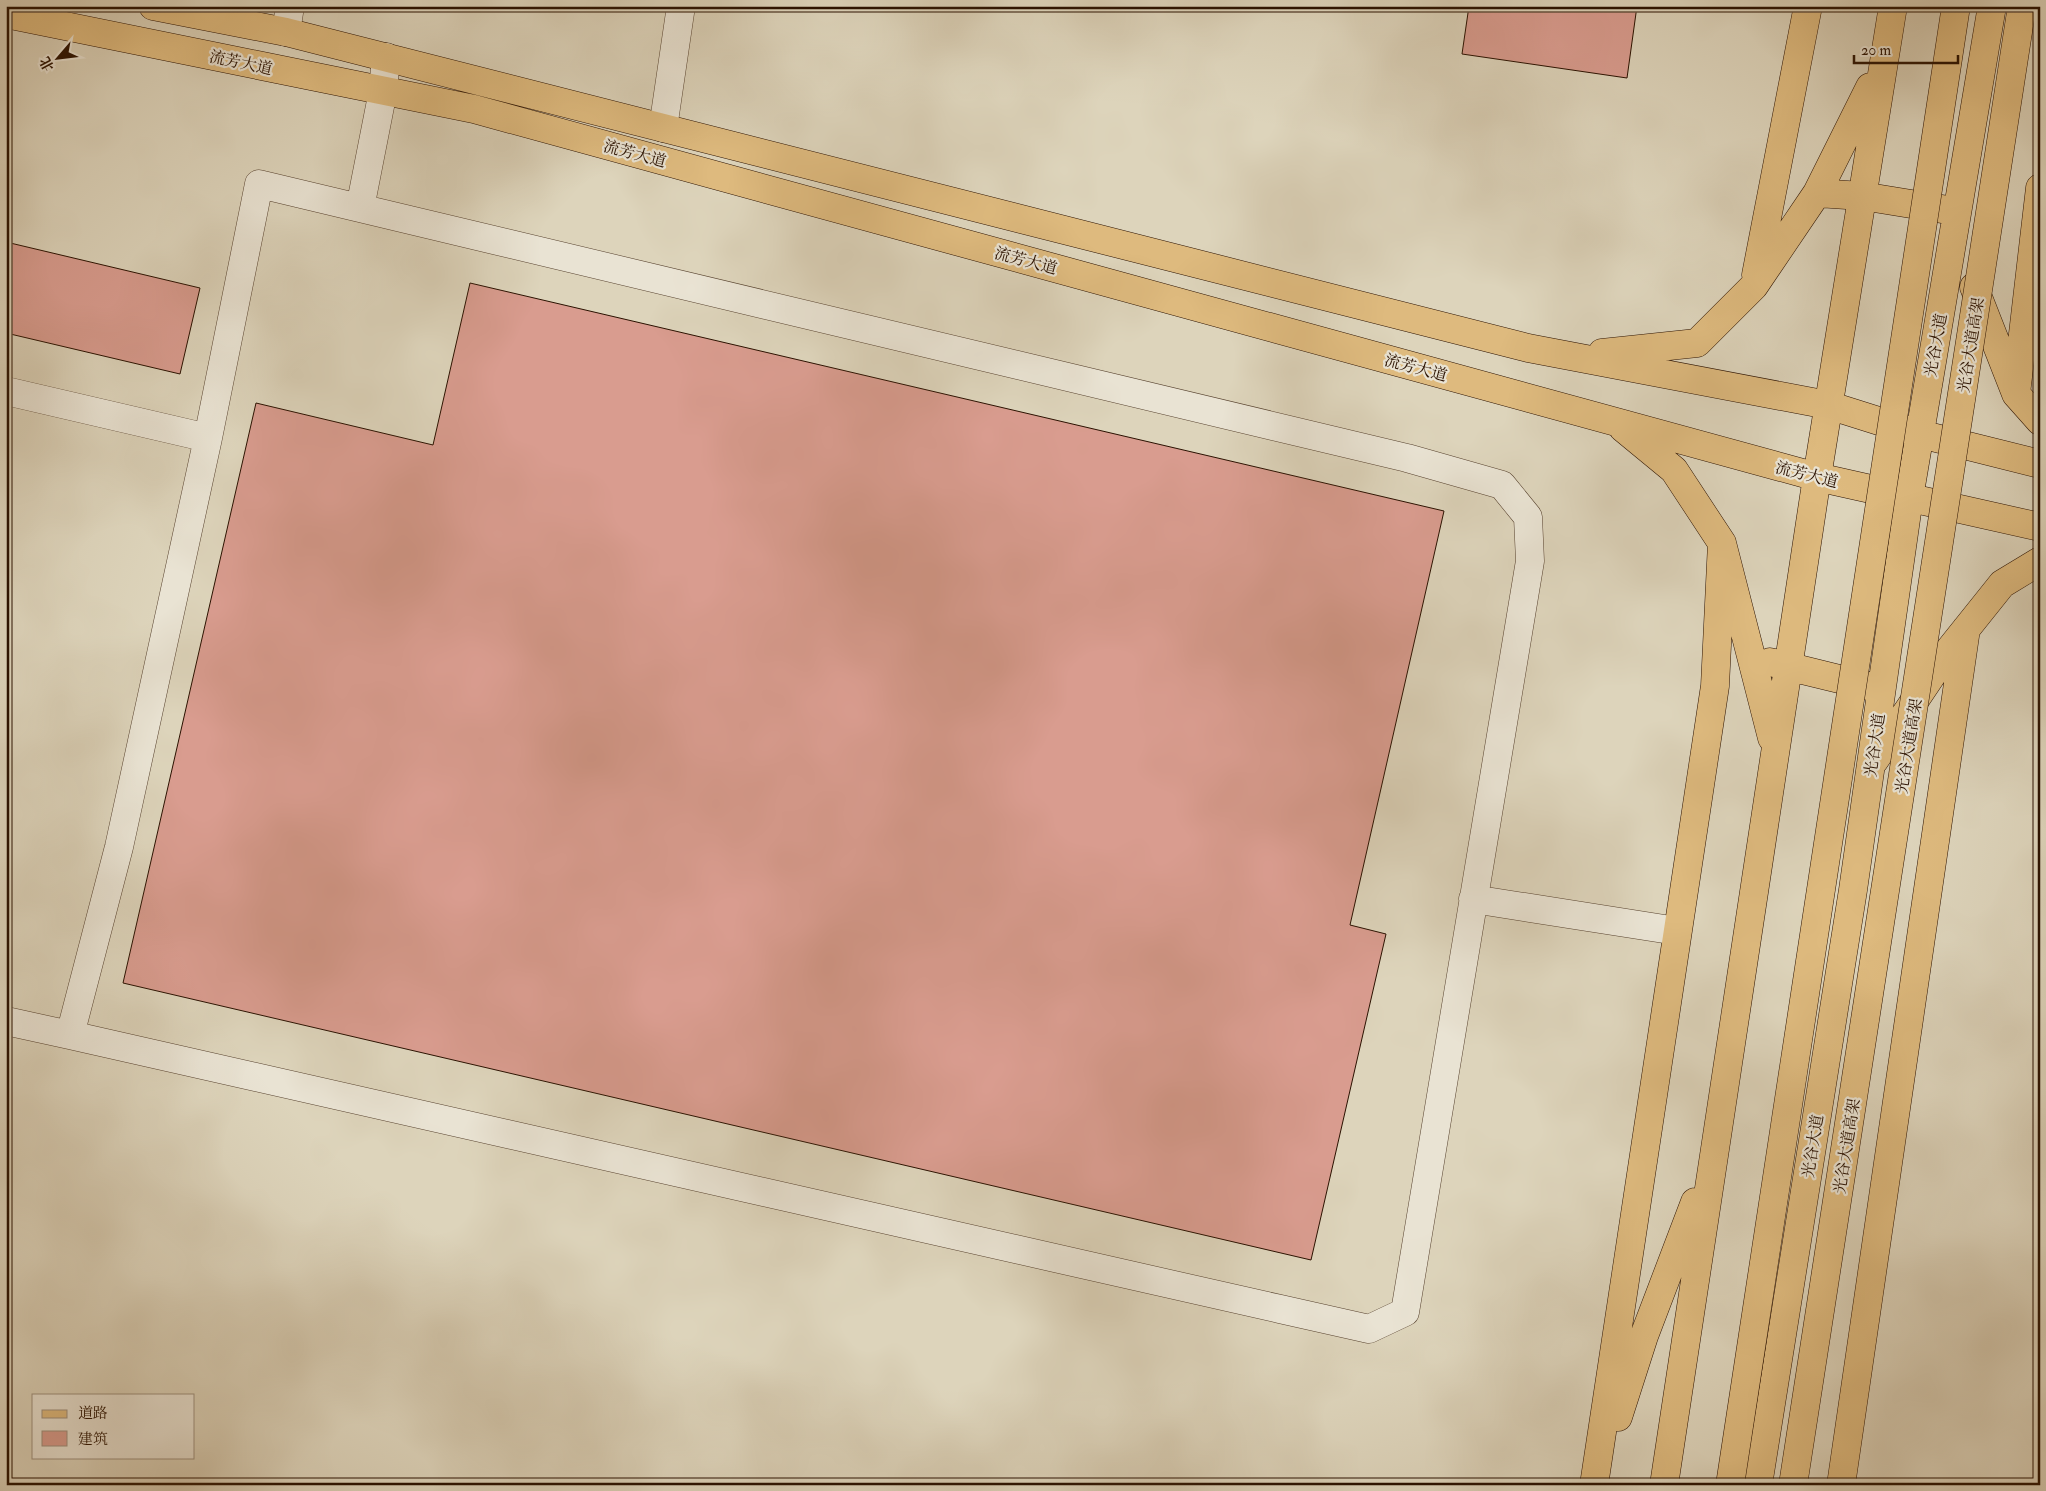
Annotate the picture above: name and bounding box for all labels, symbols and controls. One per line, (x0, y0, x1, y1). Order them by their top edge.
north arrow (32, 32, 82, 82)
scale bar (1854, 32, 1957, 64)
text: 20 m (1861, 41, 1891, 60)
street label: 流芳大道 (207, 47, 274, 79)
text: 北 (36, 54, 58, 74)
street label: 流芳大道 (601, 136, 668, 172)
street label: 流芳大道 (992, 243, 1059, 279)
street label: 光谷大道高架 (1954, 296, 1988, 394)
street label: 光谷大道 (1921, 312, 1951, 378)
street label: 流芳大道 (1382, 350, 1449, 386)
street label: 流芳大道 (1773, 458, 1840, 492)
street label: 光谷大道高架 (1892, 697, 1926, 795)
street label: 光谷大道 (1861, 712, 1889, 778)
street label: 光谷大道高架 (1830, 1097, 1864, 1195)
street label: 光谷大道 (1798, 1113, 1828, 1179)
legend (32, 1394, 195, 1458)
text: 道路 (78, 1404, 108, 1423)
text: 建筑 (78, 1430, 108, 1449)

